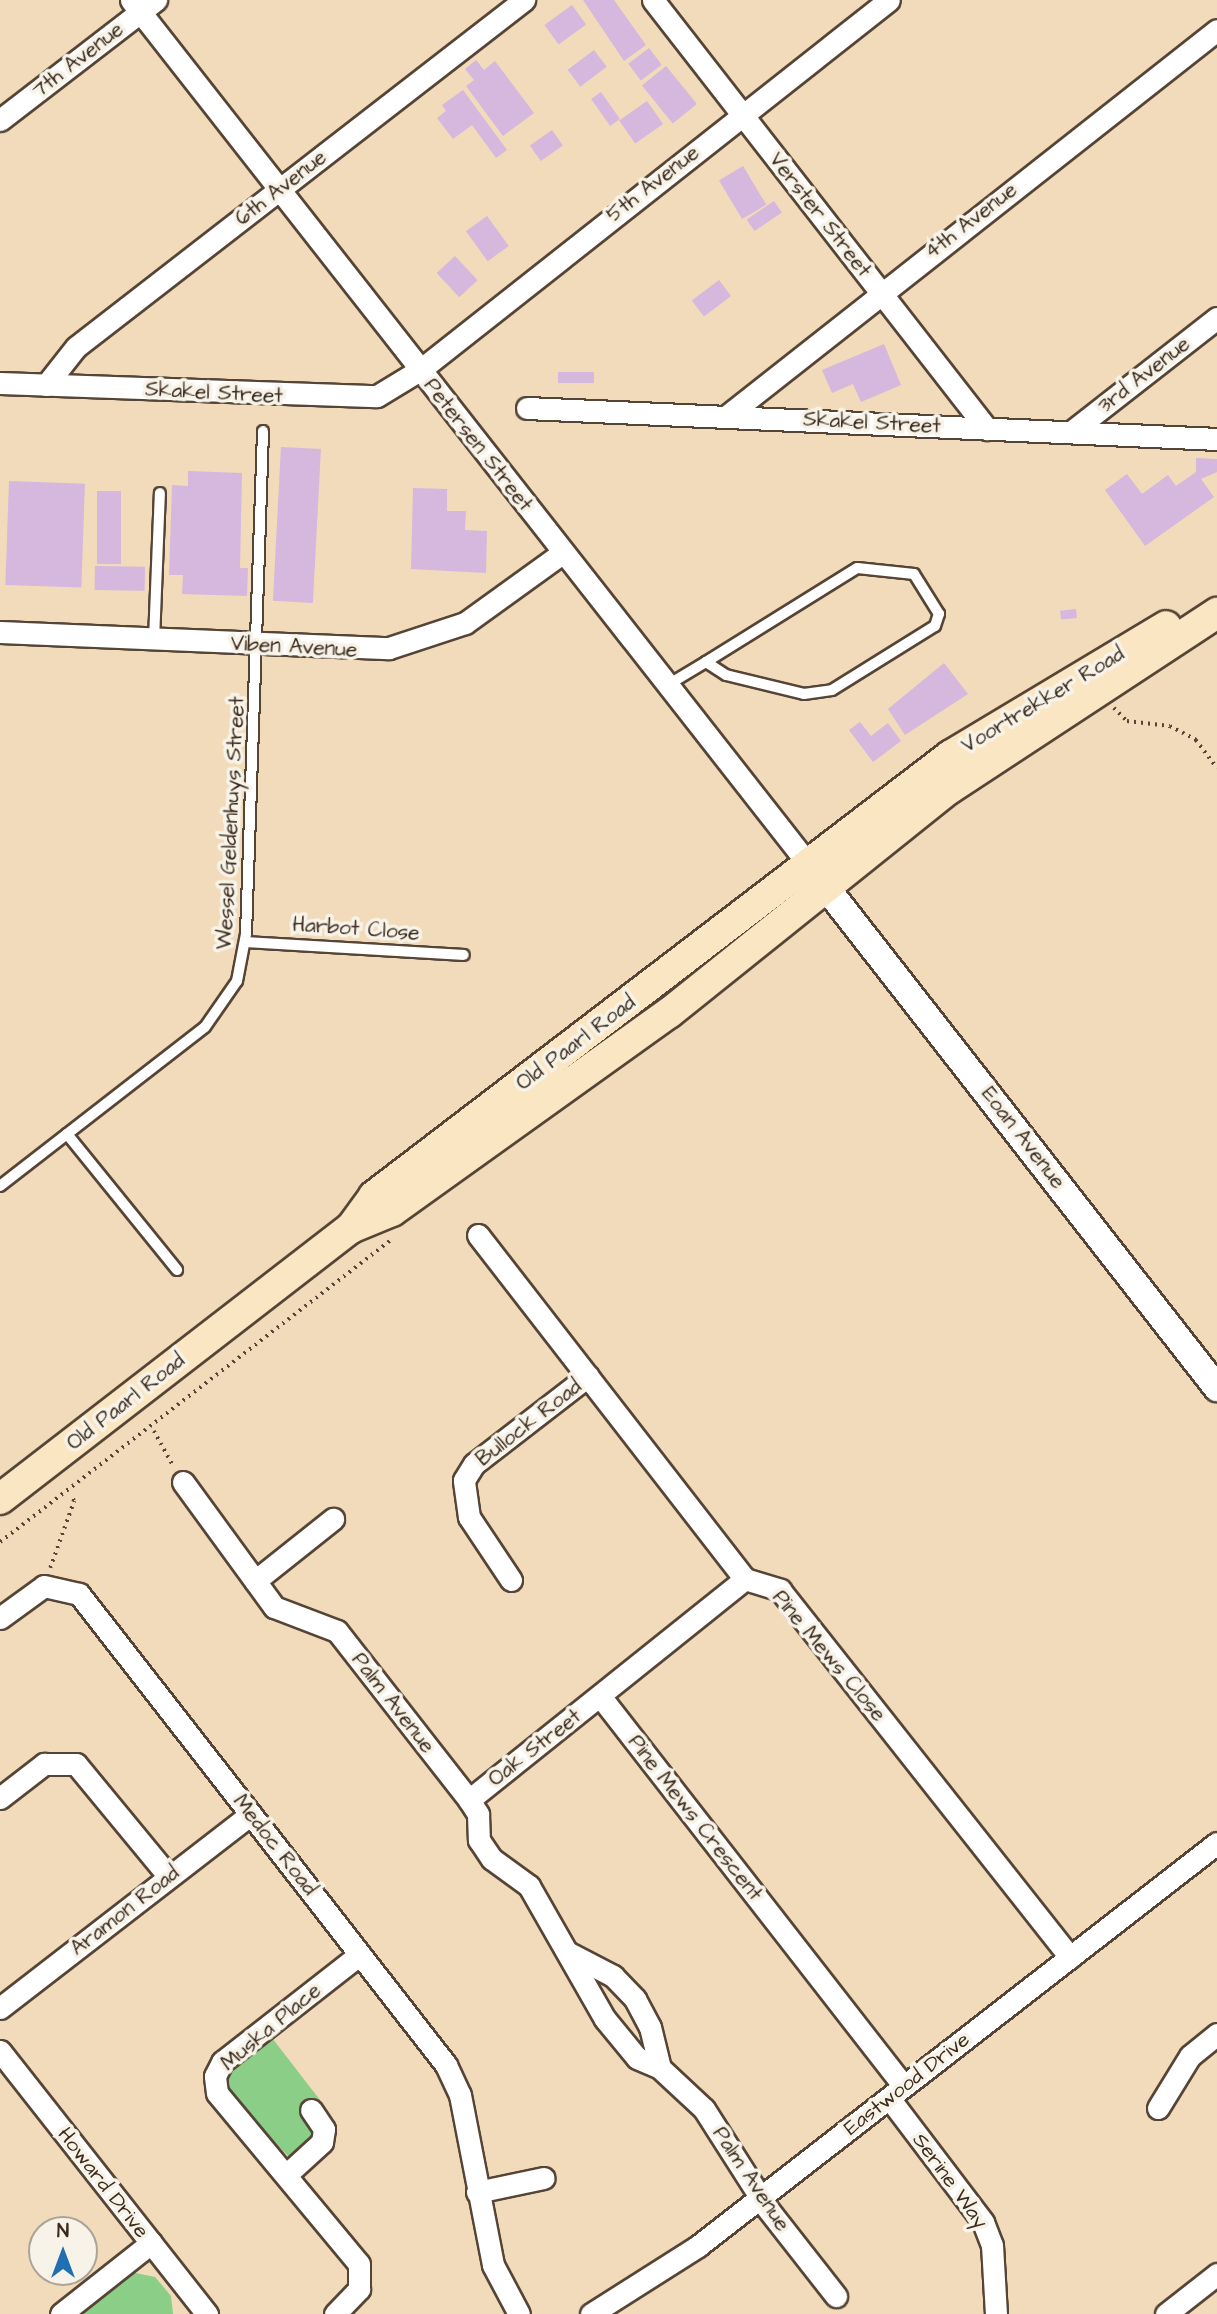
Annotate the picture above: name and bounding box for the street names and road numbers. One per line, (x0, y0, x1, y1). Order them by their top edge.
street label: 7th Avenue (28, 17, 128, 103)
street label: 5th Avenue (602, 140, 704, 228)
street label: 6th Avenue (230, 145, 332, 231)
street label: Verster Street (764, 148, 876, 282)
street label: 4th Avenue (920, 177, 1022, 265)
street label: 3rd Avenue (1093, 331, 1195, 419)
street label: Petersen Street (418, 373, 538, 517)
street label: Skakel Street (145, 377, 283, 409)
street label: Skakel Street (803, 407, 941, 439)
street label: Viben Avenue (230, 631, 358, 663)
street label: Voortrekker Road (957, 642, 1129, 758)
street label: Wessel Geldenhuys Street (212, 696, 250, 950)
street label: Harbot Close (292, 912, 420, 946)
street label: Old Paarl Road (511, 990, 641, 1096)
street label: Eoan Avenue (975, 1082, 1071, 1194)
street label: Old Paarl Road (62, 1348, 190, 1456)
street label: Bullock Road (471, 1374, 587, 1472)
street label: Pine Mews Close (767, 1585, 891, 1727)
street label: Palm Avenue (346, 1648, 440, 1758)
street label: Oak Street (484, 1704, 586, 1792)
street label: Pine Mews Crescent (622, 1730, 768, 1906)
street label: Medoc Road (228, 1789, 322, 1901)
street label: Aramon Road (66, 1861, 184, 1961)
street label: Muska Place (216, 1978, 326, 2076)
street label: Eastwood Drive (839, 2027, 975, 2141)
street label: Palm Avenue (707, 2122, 795, 2236)
street label: Howard Drive (52, 2123, 154, 2243)
street label: Serine Way (907, 2128, 993, 2234)

